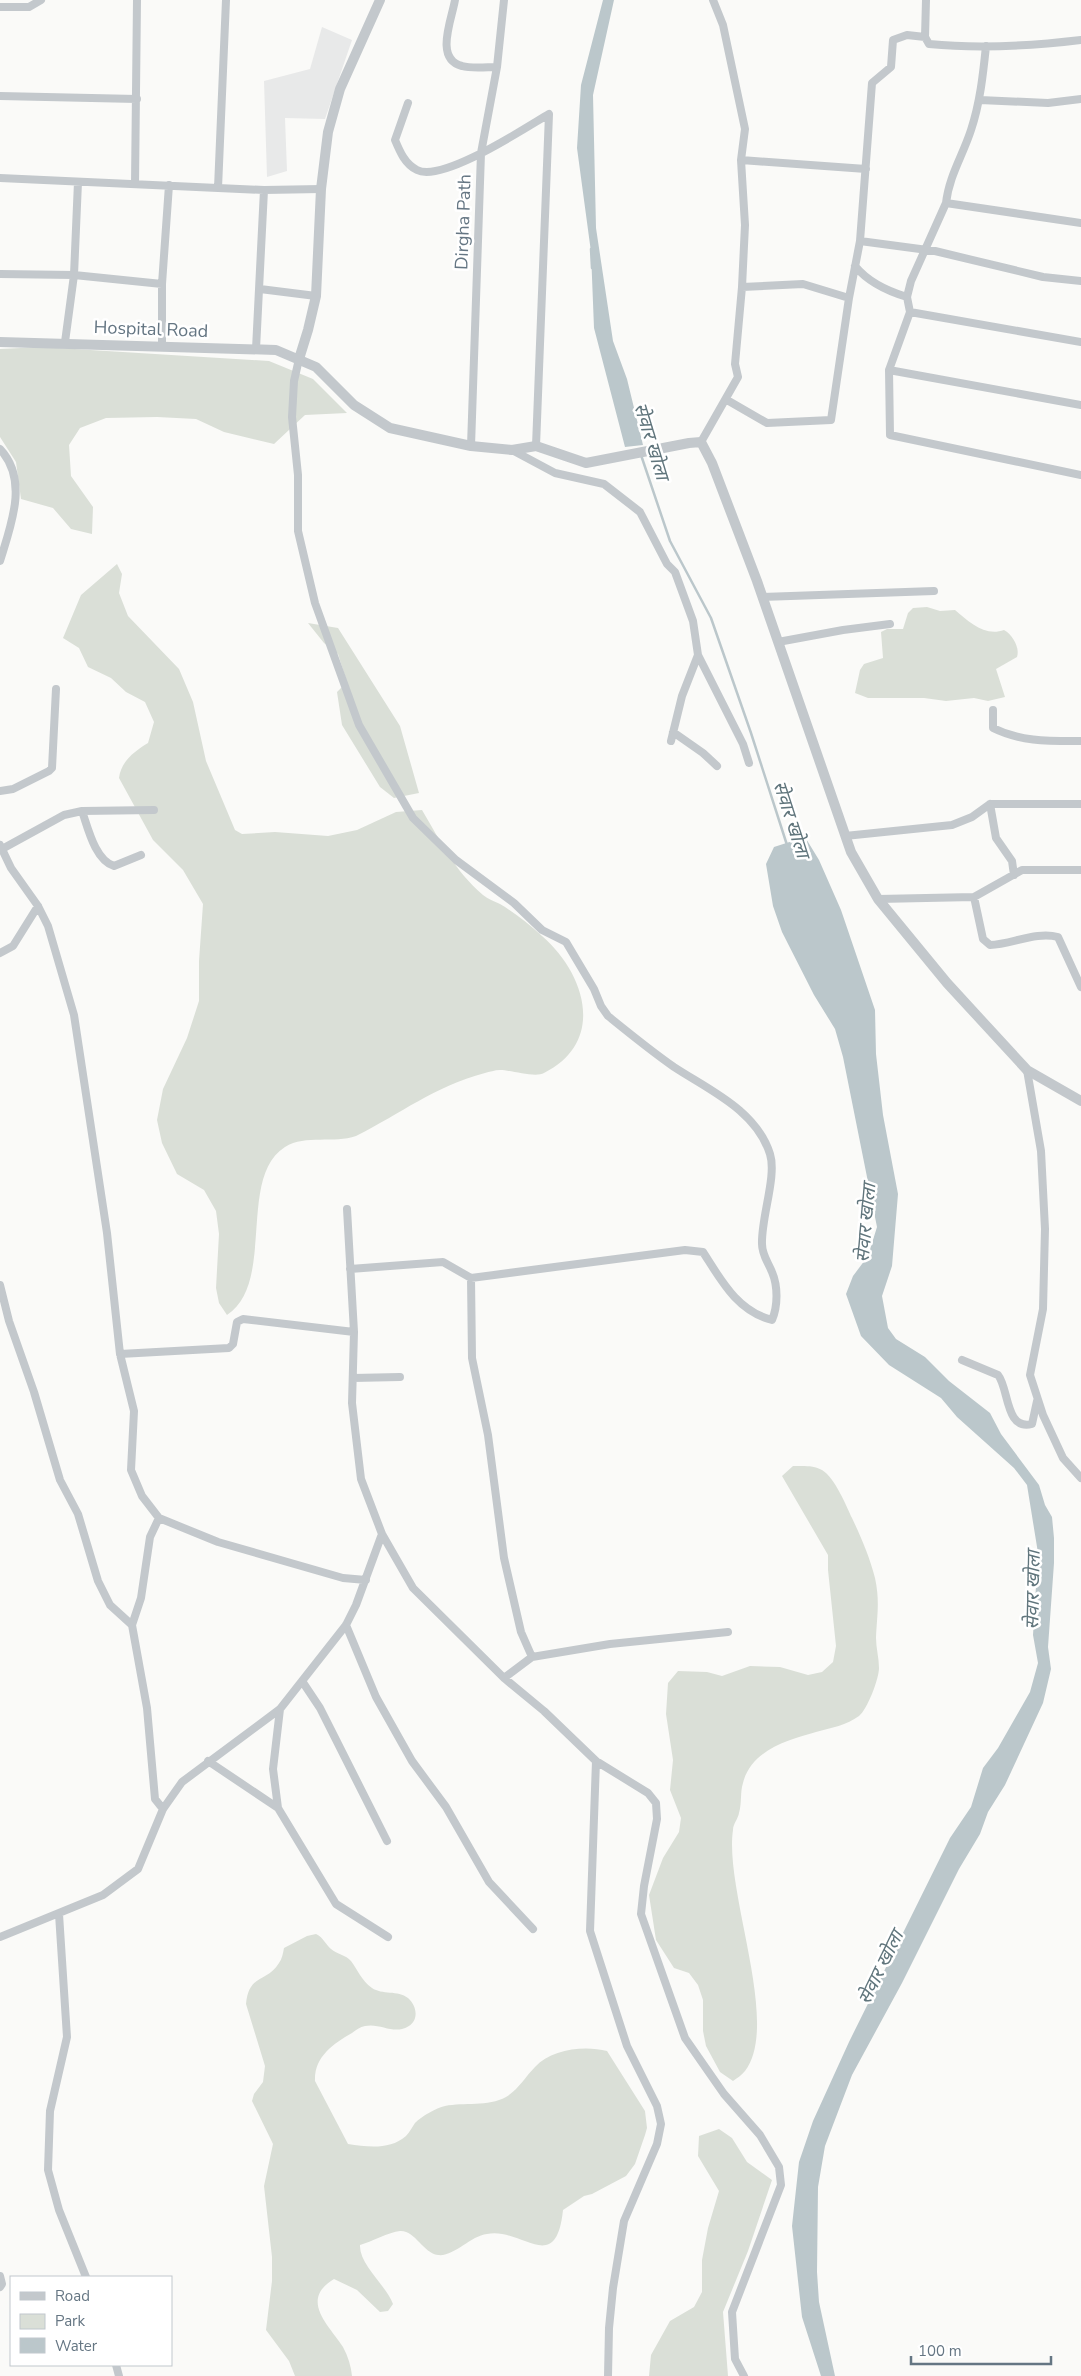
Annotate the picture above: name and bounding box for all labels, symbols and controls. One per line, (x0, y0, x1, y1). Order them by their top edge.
street label: Dirgha Path (449, 174, 477, 270)
street label: Hospital Road (93, 315, 209, 343)
water label: सेवार खोला (627, 400, 676, 487)
water label: सेवार खोला (766, 778, 817, 865)
water label: सेवार खोला (850, 1178, 883, 1264)
water label: सेवार खोला (1019, 1546, 1047, 1630)
water label: सेवार खोला (852, 1922, 912, 2009)
legend (10, 2276, 172, 2366)
text: Road (55, 2286, 90, 2306)
text: Park (55, 2311, 85, 2331)
scale bar (911, 2334, 1051, 2366)
text: Water (55, 2336, 98, 2356)
text: 100 m (918, 2341, 962, 2361)

